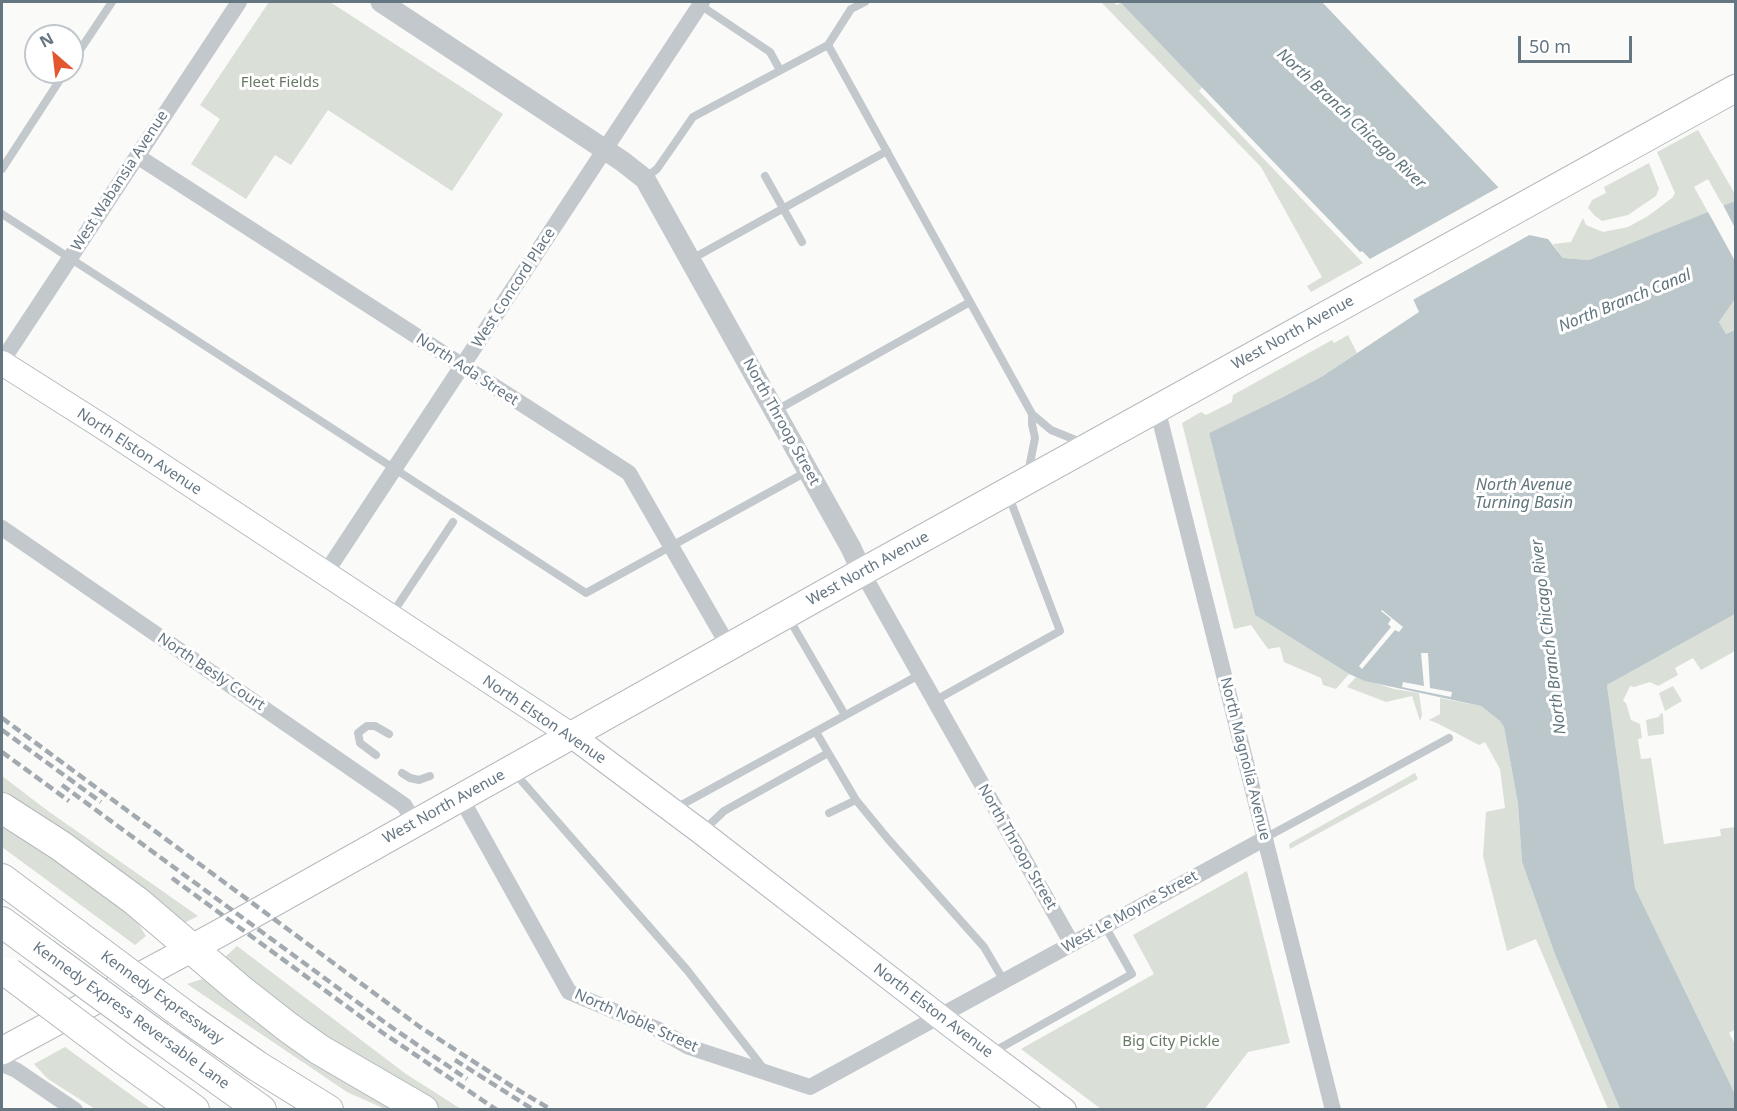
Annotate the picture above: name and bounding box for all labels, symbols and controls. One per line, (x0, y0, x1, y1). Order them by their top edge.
north arrow (24, 24, 84, 84)
scale bar (1521, 24, 1635, 62)
text: N (36, 27, 57, 53)
text: 50 m (1529, 34, 1571, 58)
water label: North Branch Chicago River (1272, 45, 1430, 193)
park label: Fleet Fields (241, 74, 319, 92)
street label: West Wabansia Avenue (68, 107, 172, 255)
street label: West Concord Place (469, 225, 559, 351)
water label: North Branch Canal (1556, 266, 1694, 336)
street label: West North Avenue (1229, 292, 1357, 374)
street label: North Ada Street (413, 330, 521, 410)
street label: North Throop Street (739, 356, 823, 488)
street label: North Elston Avenue (73, 405, 205, 499)
water label: North Avenue Turning Basin (1475, 475, 1573, 513)
street label: West North Avenue (804, 528, 932, 610)
water label: North Branch Chicago River (1527, 538, 1571, 736)
street label: North Besly Court (154, 629, 268, 715)
street label: North Elston Avenue (479, 672, 609, 768)
street label: North Magnolia Avenue (1216, 676, 1274, 842)
street label: West North Avenue (380, 766, 508, 848)
street label: North Throop Street (974, 781, 1060, 913)
street label: West Le Moyne Street (1059, 867, 1201, 957)
street label: Kennedy Express Reversable Lane (29, 939, 233, 1093)
street label: Kennedy Expressway (97, 947, 227, 1049)
street label: North Elston Avenue (870, 960, 996, 1062)
street label: North Noble Street (572, 986, 700, 1056)
park label: Big City Pickle (1122, 1033, 1220, 1051)

